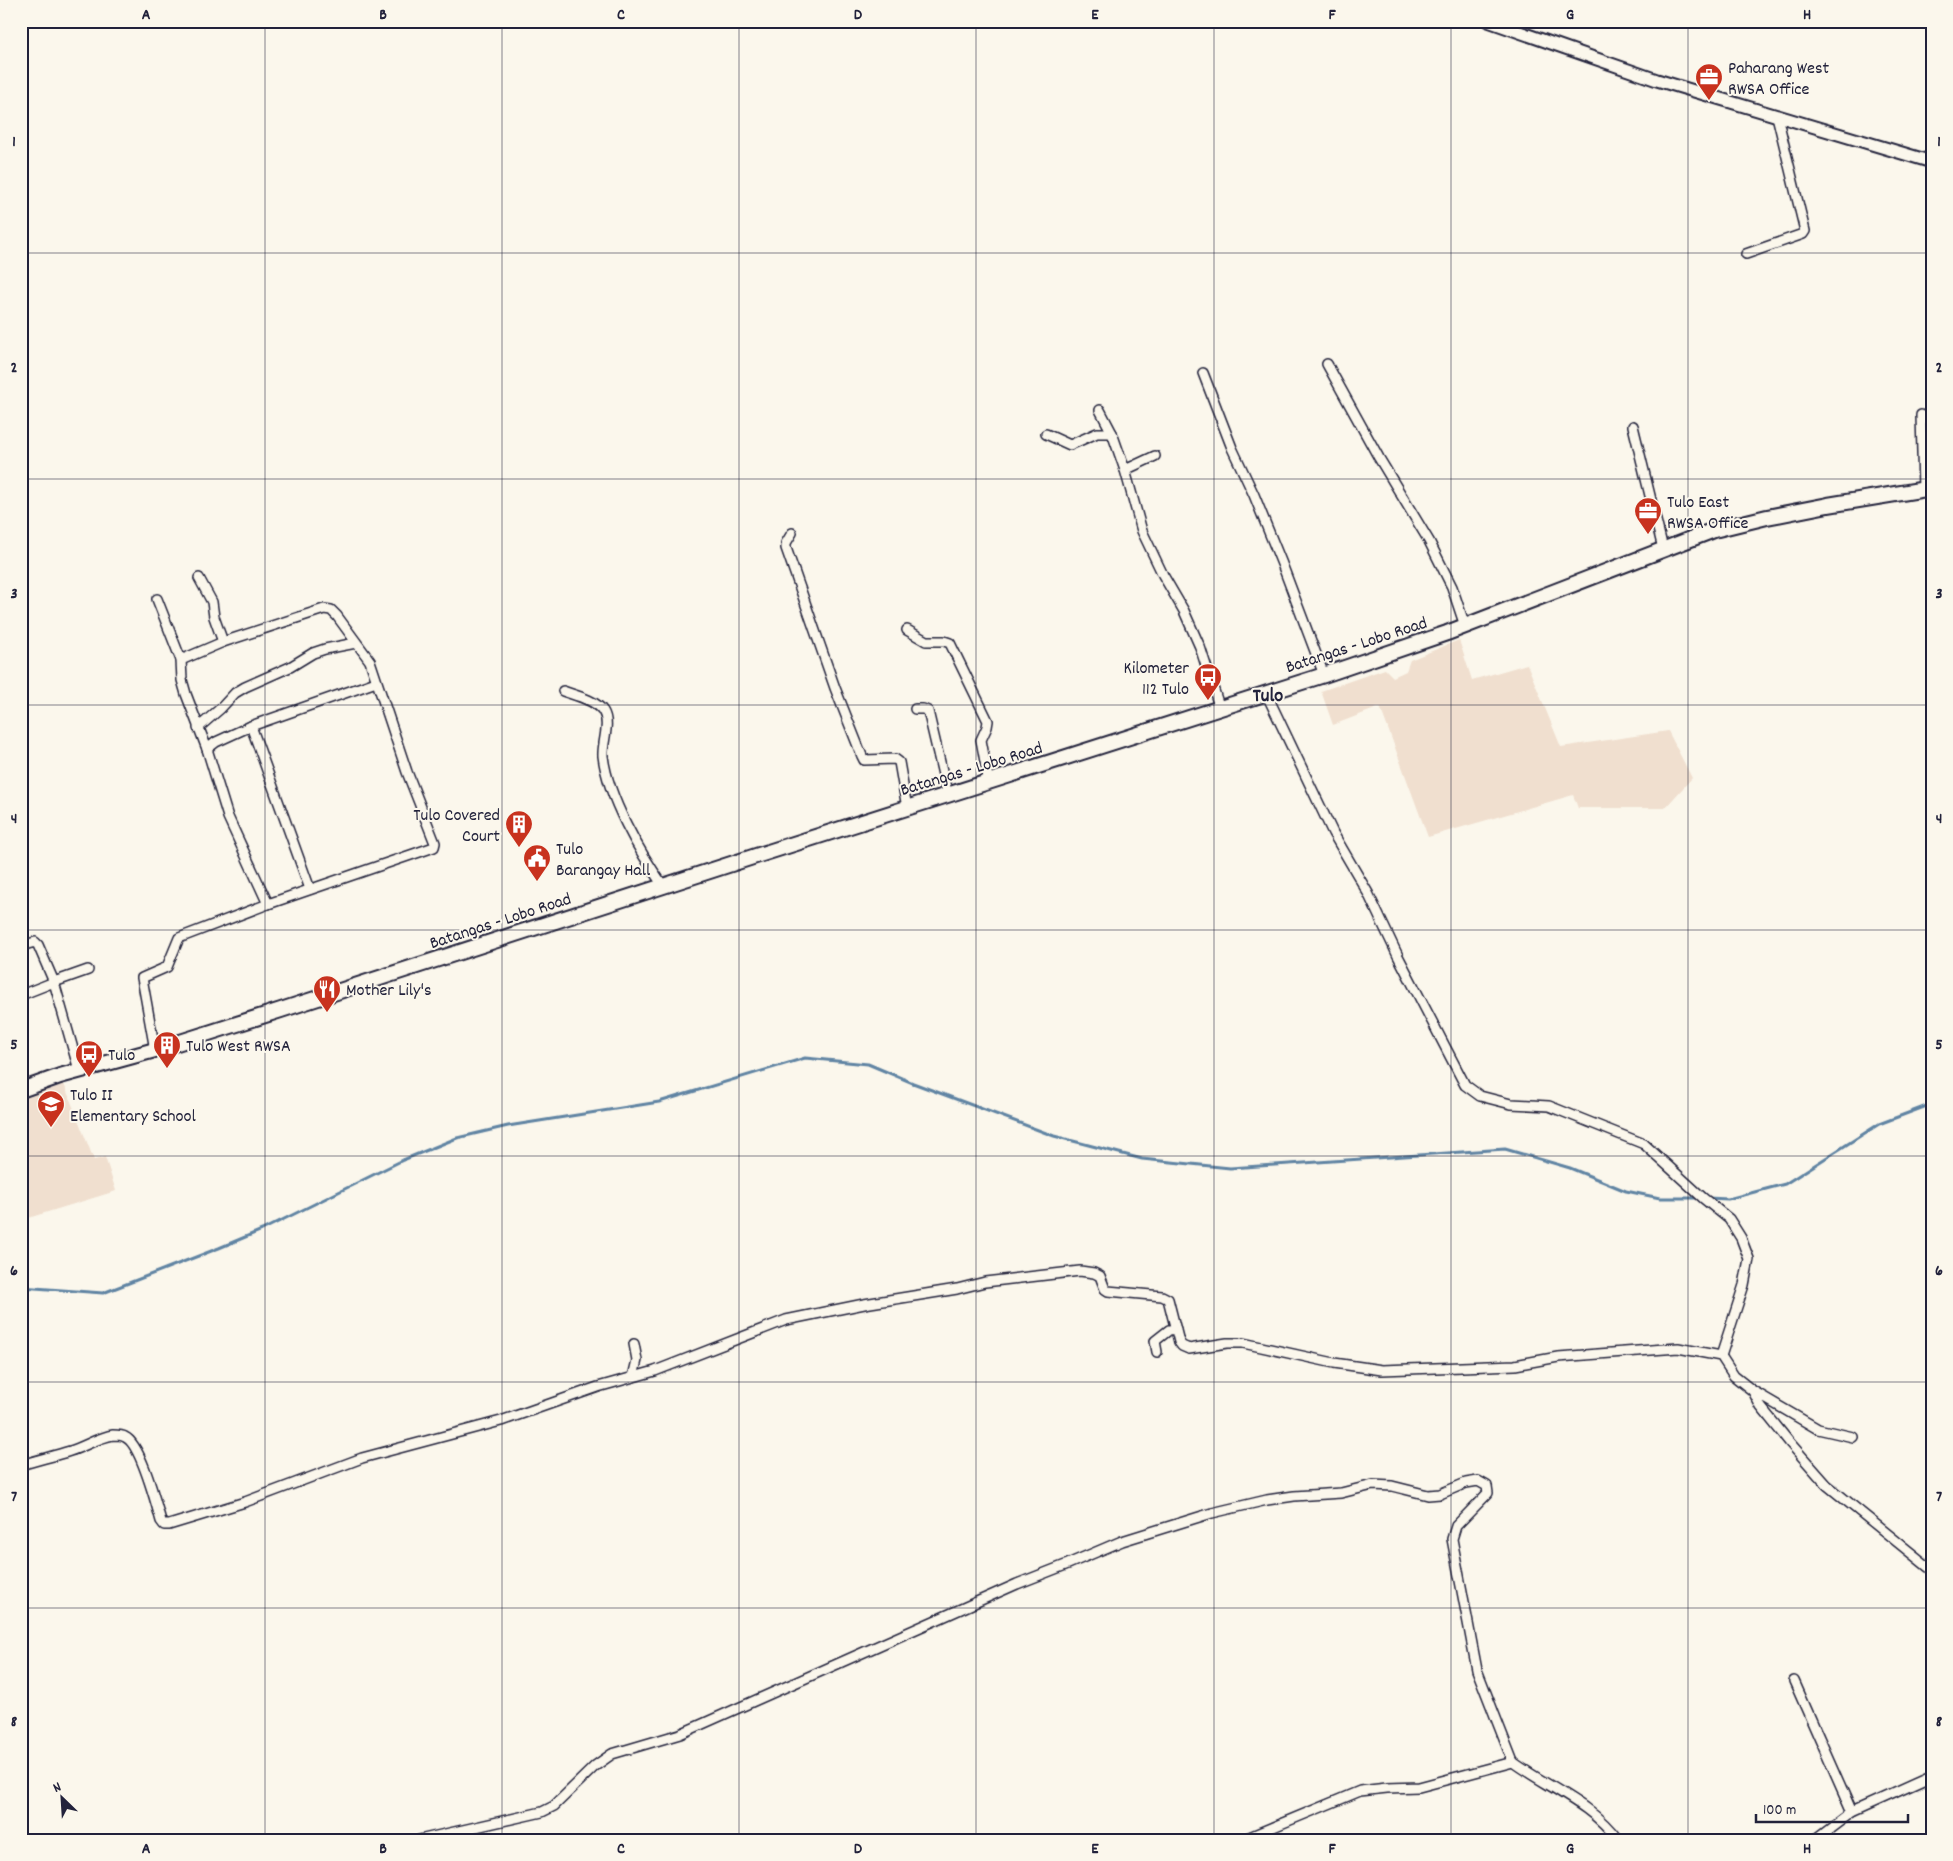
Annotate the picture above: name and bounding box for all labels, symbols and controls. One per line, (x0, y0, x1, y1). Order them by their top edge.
text: A (142, 4, 151, 27)
text: B (379, 4, 387, 27)
text: C (617, 4, 625, 27)
text: D (854, 4, 863, 27)
text: E (1091, 4, 1099, 27)
text: F (1328, 4, 1336, 27)
text: G (1566, 4, 1574, 27)
text: H (1803, 4, 1811, 27)
place label: Paharang West RWSA Office (1728, 57, 1830, 103)
office icon: Paharang West RWSA Office (1694, 62, 1724, 101)
text: 1 (12, 131, 16, 154)
text: 1 (1937, 131, 1941, 154)
text: 2 (11, 357, 18, 380)
text: 2 (1936, 357, 1943, 380)
place label: Tulo East RWSA Office (1667, 491, 1749, 537)
office icon: Tulo East RWSA Office (1633, 496, 1663, 535)
text: 3 (10, 583, 18, 606)
text: 3 (1935, 583, 1943, 606)
street label: Batangas - Lobo Road (1283, 612, 1431, 681)
place label: Kilometer 112 Tulo (1124, 657, 1189, 703)
bus stop icon: Kilometer 112 Tulo (1193, 662, 1223, 701)
district label: Tulo (1253, 683, 1283, 711)
street label: Batangas - Lobo Road (897, 737, 1046, 804)
place label: Tulo Covered Court (413, 804, 500, 850)
text: 4 (11, 808, 17, 831)
text: 4 (1936, 808, 1942, 831)
building icon: Tulo Covered Court (504, 809, 534, 848)
place label: Tulo Barangay Hall (556, 838, 651, 884)
public building icon: Tulo Barangay Hall (522, 843, 552, 882)
street label: Batangas - Lobo Road (427, 888, 575, 957)
restaurant icon: Mother Lily's (312, 974, 342, 1013)
place label: Mother Lily's (346, 979, 432, 1004)
building icon: Tulo West RWSA (152, 1030, 182, 1069)
text: 5 (10, 1034, 18, 1057)
text: 5 (1935, 1034, 1943, 1057)
place label: Tulo West RWSA (186, 1035, 291, 1060)
bus stop icon: Tulo (74, 1039, 104, 1078)
place label: Tulo (108, 1044, 135, 1069)
place label: Tulo II Elementary School (70, 1084, 197, 1130)
school or university icon: Tulo II Elementary School (36, 1089, 66, 1128)
text: 6 (10, 1260, 18, 1283)
text: 6 (1935, 1260, 1943, 1283)
text: 7 (11, 1486, 17, 1509)
text: 7 (1936, 1486, 1942, 1509)
text: 8 (11, 1711, 18, 1734)
text: 8 (1936, 1711, 1943, 1734)
north arrow (38, 1774, 88, 1824)
text: N (50, 1777, 65, 1799)
scale bar (1756, 1791, 1908, 1823)
text: 100 m (1763, 1800, 1796, 1822)
text: A (142, 1838, 151, 1861)
text: B (379, 1838, 387, 1861)
text: C (617, 1838, 625, 1861)
text: D (854, 1838, 863, 1861)
text: E (1091, 1838, 1099, 1861)
text: F (1328, 1838, 1336, 1861)
text: G (1566, 1838, 1574, 1861)
text: H (1803, 1838, 1811, 1861)

